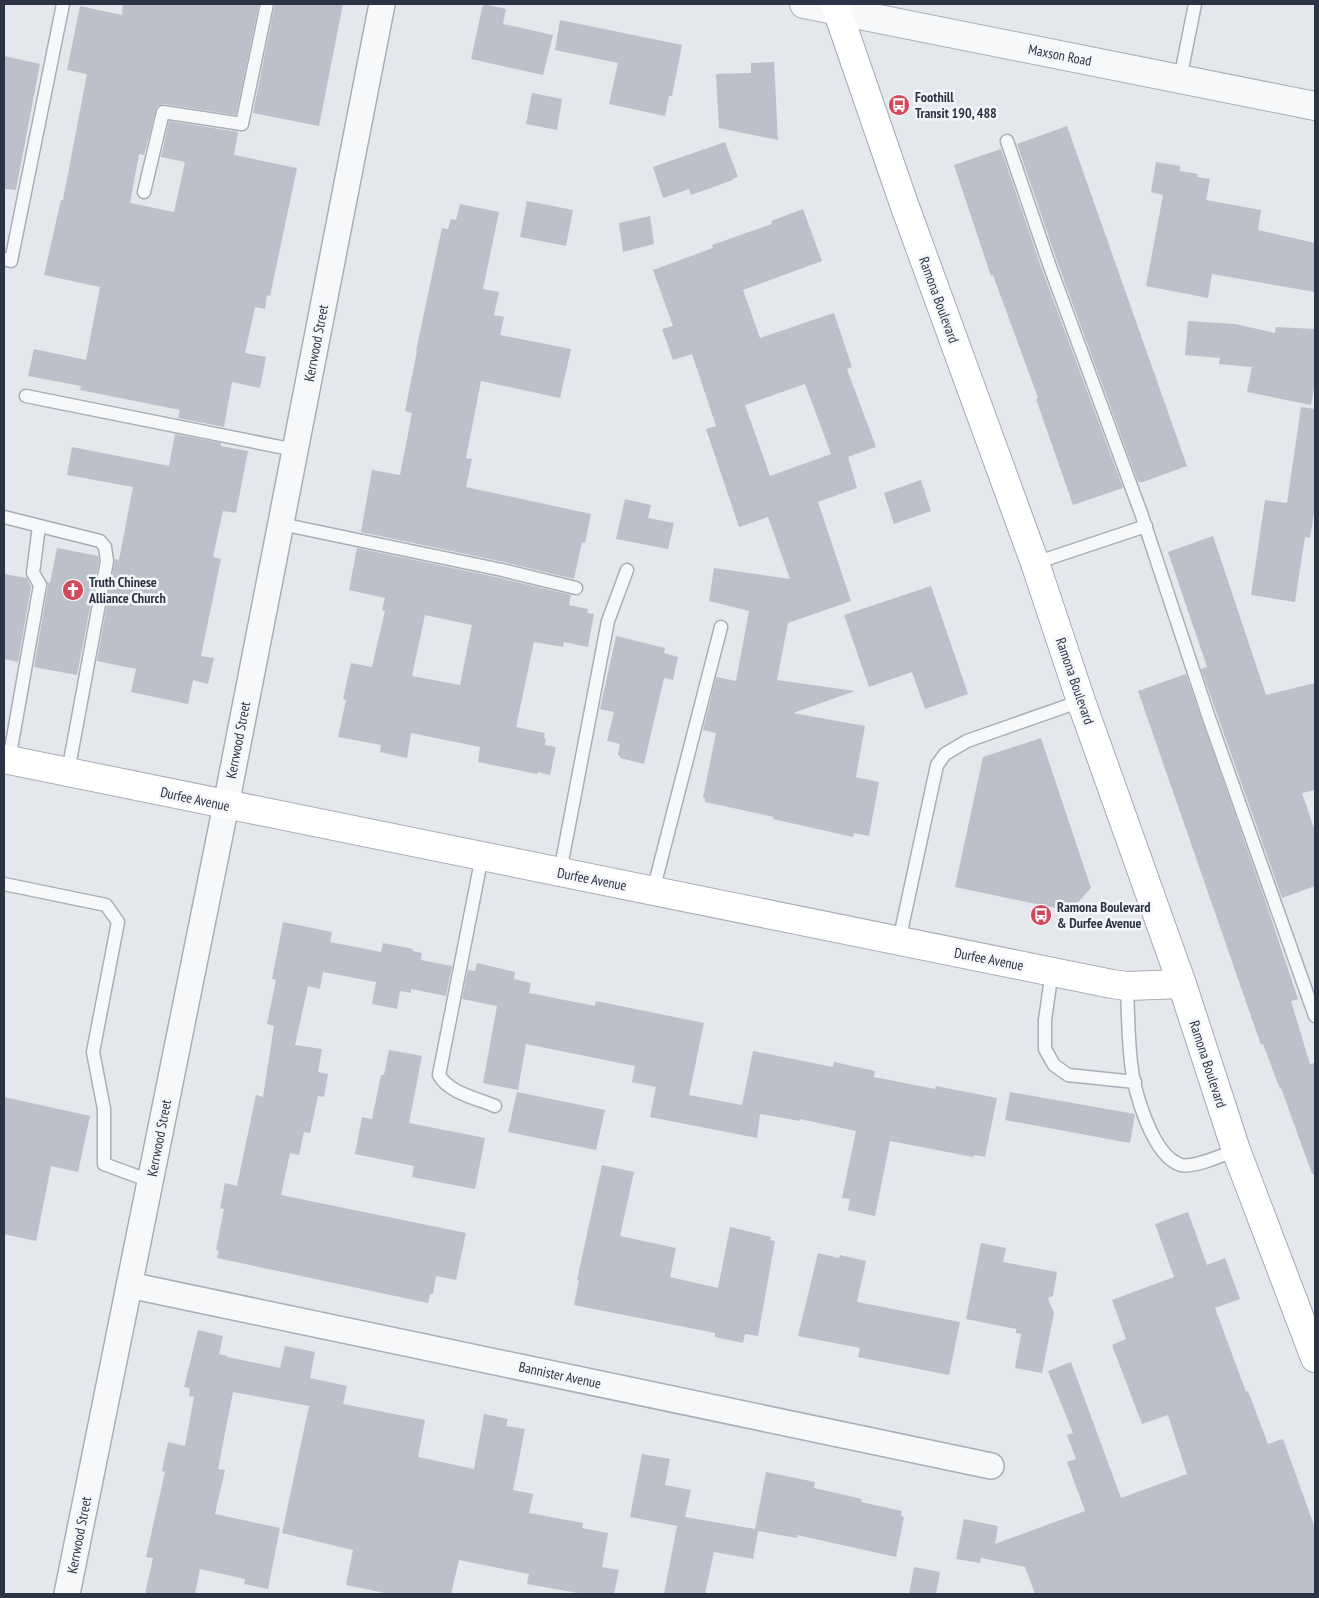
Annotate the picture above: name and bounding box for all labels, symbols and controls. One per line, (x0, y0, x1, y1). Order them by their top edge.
street label: Maxson Road (1027, 40, 1093, 70)
place label: Foothill Transit 190, 488 (915, 88, 997, 122)
bus stop icon: Foothill Transit 190, 488 (887, 93, 911, 117)
street label: Ramona Boulevard (915, 254, 963, 346)
street label: Kerrwood Street (300, 303, 332, 383)
place label: Truth Chinese Alliance Church (88, 573, 166, 607)
church icon: Truth Chinese Alliance Church (61, 578, 85, 602)
street label: Ramona Boulevard (1052, 635, 1098, 727)
street label: Kerrwood Street (222, 700, 254, 780)
street label: Durfee Avenue (159, 783, 231, 815)
street label: Durfee Avenue (556, 863, 628, 895)
place label: Ramona Boulevard & Durfee Avenue (1057, 898, 1151, 932)
bus stop icon: Ramona Boulevard & Durfee Avenue (1029, 903, 1053, 927)
street label: Durfee Avenue (953, 943, 1025, 975)
street label: Ramona Boulevard (1185, 1018, 1231, 1110)
street label: Kerrwood Street (143, 1098, 175, 1178)
street label: Bannister Avenue (517, 1358, 603, 1393)
street label: Kerrwood Street (63, 1495, 95, 1575)

